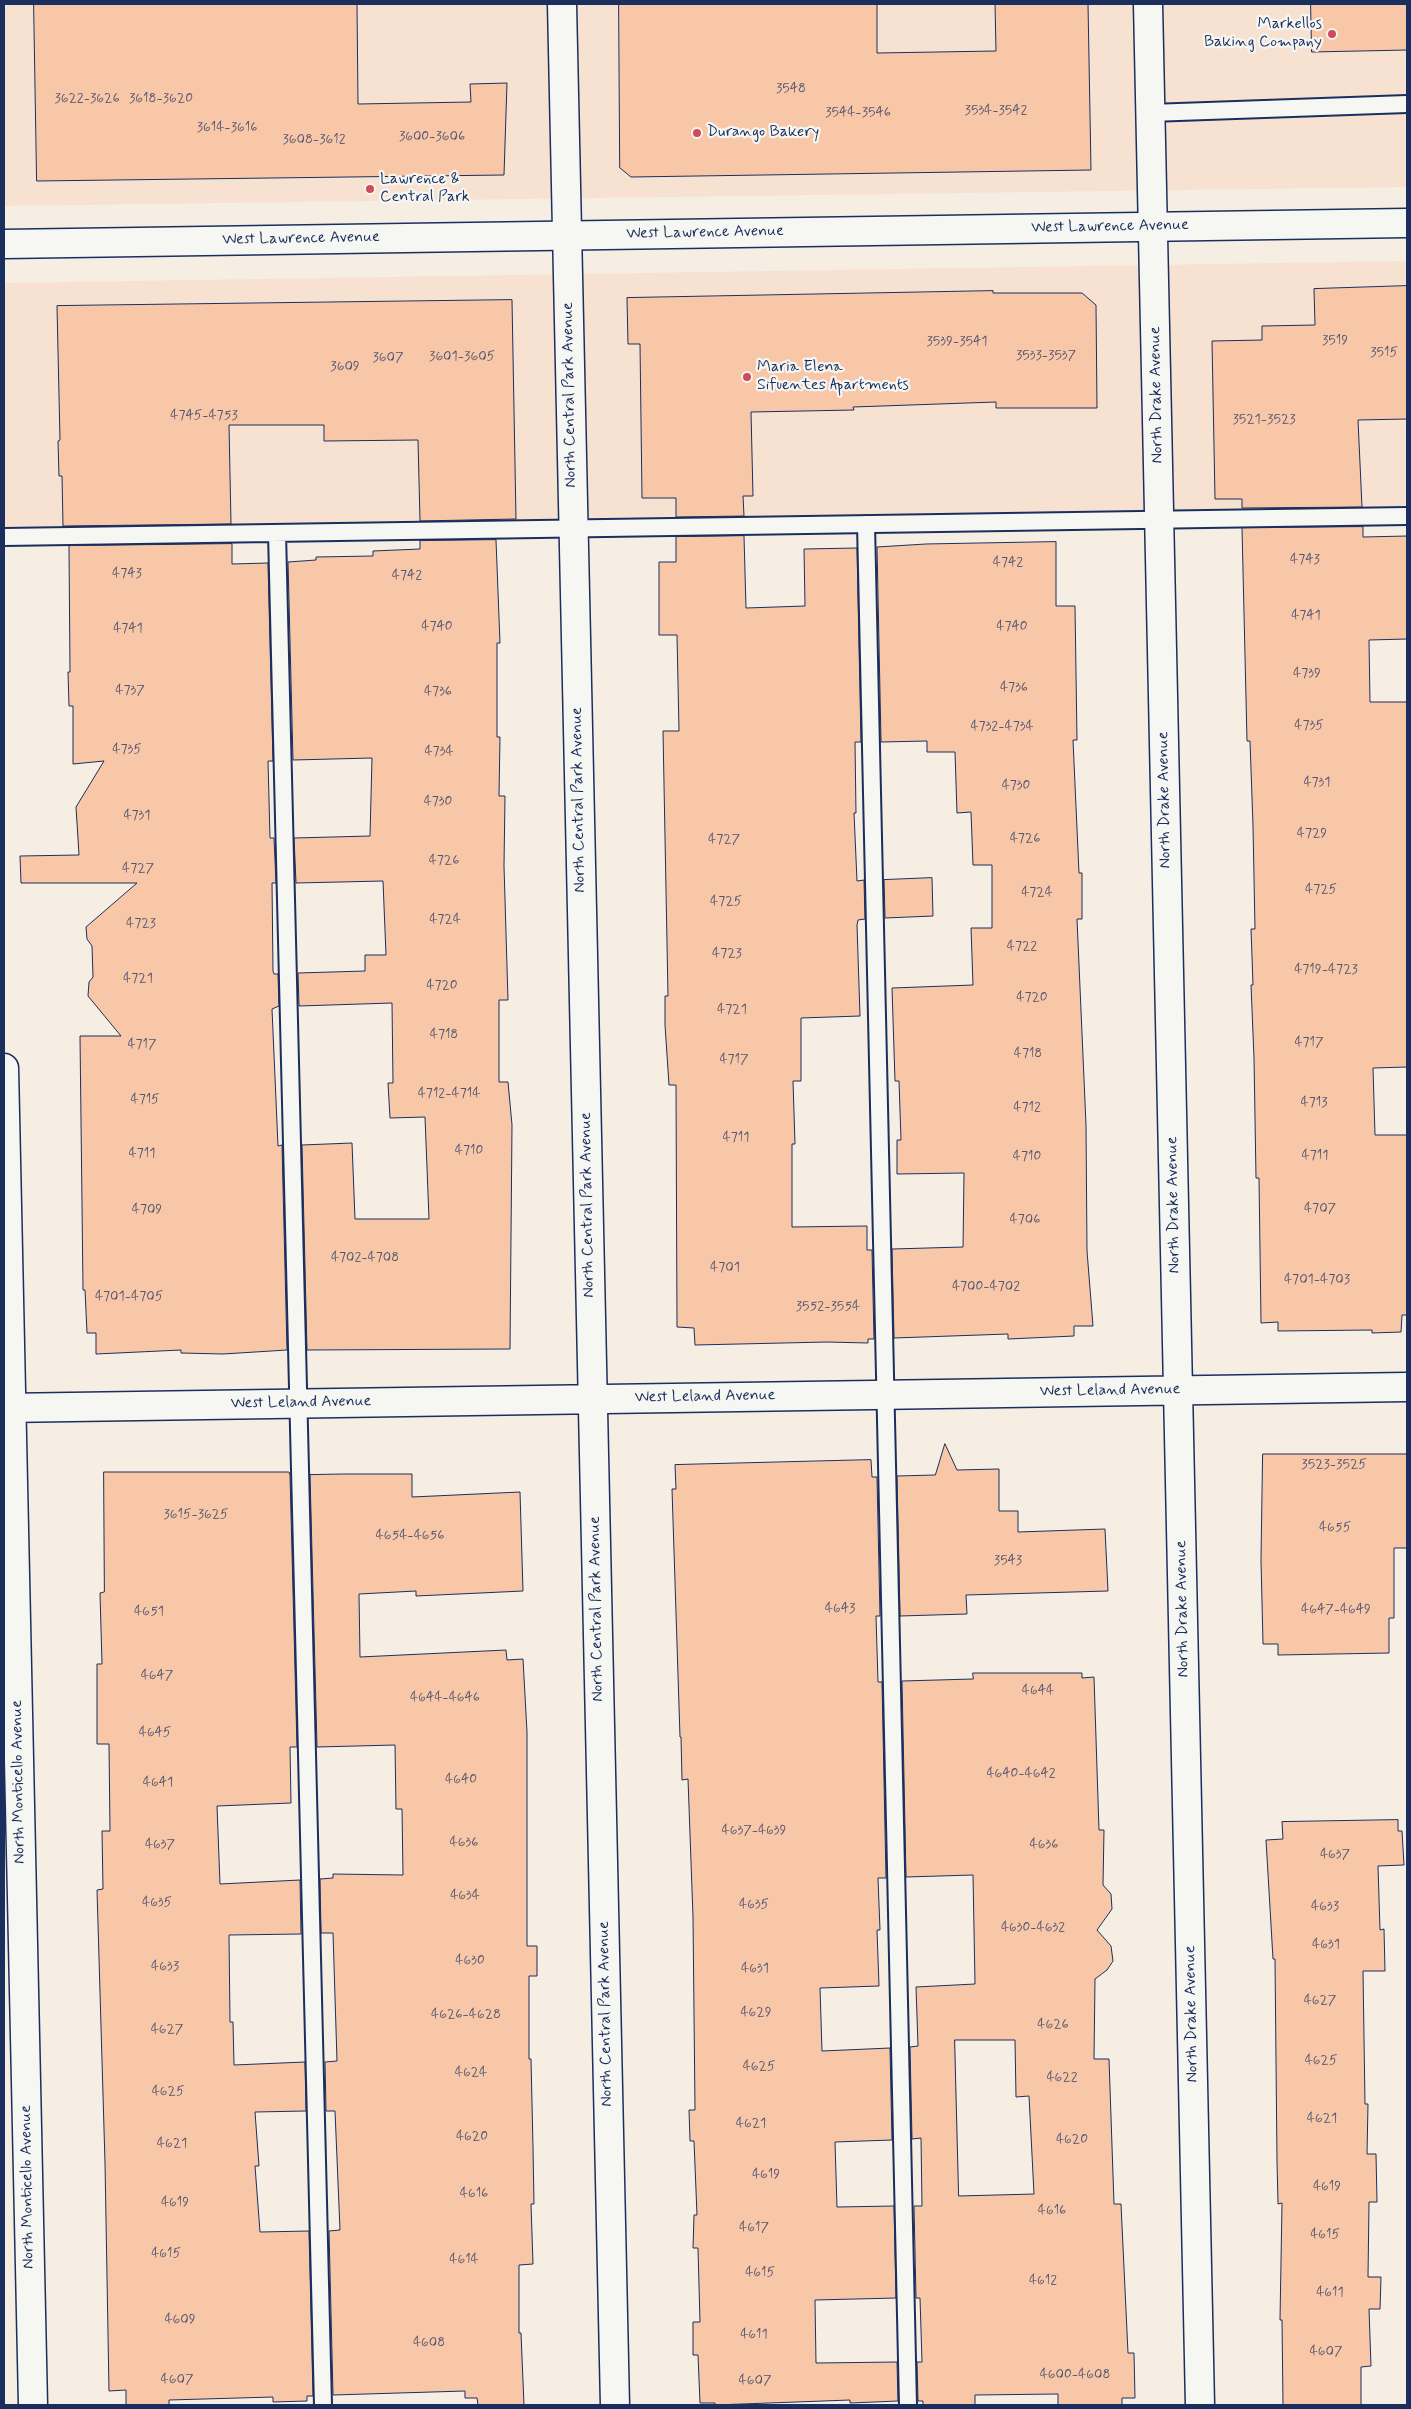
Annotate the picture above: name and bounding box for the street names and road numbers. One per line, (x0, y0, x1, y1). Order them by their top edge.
street label: West Lawrence Avenue (1031, 216, 1189, 238)
street label: West Lawrence Avenue (626, 222, 784, 244)
street label: West Lawrence Avenue (222, 228, 380, 250)
street label: North Central Park Avenue (559, 302, 581, 488)
street label: North Drake Avenue (1146, 326, 1168, 464)
street label: North Central Park Avenue (568, 707, 590, 893)
street label: North Drake Avenue (1154, 731, 1176, 869)
street label: North Central Park Avenue (577, 1112, 599, 1298)
street label: North Drake Avenue (1163, 1136, 1185, 1274)
street label: West Leland Avenue (1039, 1380, 1181, 1402)
street label: West Leland Avenue (634, 1386, 776, 1408)
street label: West Leland Avenue (230, 1392, 372, 1414)
street label: North Central Park Avenue (586, 1516, 608, 1702)
street label: North Drake Avenue (1172, 1540, 1194, 1678)
street label: North Monticello Avenue (8, 1700, 30, 1864)
street label: North Central Park Avenue (595, 1921, 617, 2107)
street label: North Drake Avenue (1181, 1945, 1203, 2083)
street label: North Monticello Avenue (17, 2105, 39, 2269)

